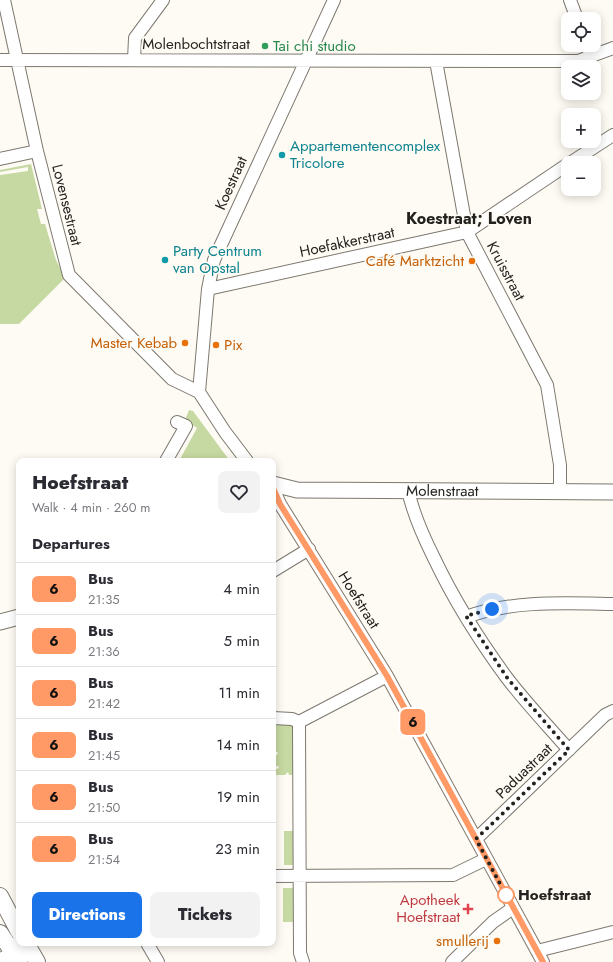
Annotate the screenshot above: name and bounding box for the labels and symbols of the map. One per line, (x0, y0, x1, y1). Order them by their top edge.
street label: Molenbochtstraat (142, 33, 250, 55)
place label: Tai chi studio (273, 35, 356, 57)
marker: Tai chi studio (260, 41, 270, 51)
place label: Appartementencomplex Tricolore (290, 135, 441, 174)
marker: Appartementencomplex Tricolore (277, 150, 287, 160)
street label: Koestraat (209, 152, 253, 213)
street label: Lovensestraat (46, 162, 88, 248)
district label: Koestraat; Loven (406, 207, 532, 230)
street label: Hoefakkerstraat (297, 221, 397, 263)
street label: Kruisstraat (481, 237, 531, 305)
place label: Party Centrum van Opstal (173, 240, 262, 279)
place label: Café Marktzicht (366, 250, 464, 272)
marker: Party Centrum van Opstal (160, 255, 170, 265)
marker: Café Marktzicht (467, 256, 477, 266)
place label: Master Kebab (91, 332, 177, 354)
place label: Pix (224, 334, 243, 356)
marker: Master Kebab (180, 338, 190, 348)
marker: Pix (211, 340, 221, 350)
street label: Molenstraat (406, 480, 479, 502)
street label: Hoefstraat (333, 567, 385, 633)
your location (482, 599, 502, 619)
line badge: 6 (400, 709, 426, 735)
street label: Paduastraat (491, 738, 558, 804)
place label: Hoefstraat (518, 884, 591, 906)
marker: Hoefstraat (497, 886, 515, 904)
place label: Apotheek Hoefstraat (396, 889, 460, 928)
marker: Apotheek Hoefstraat (463, 904, 473, 914)
place label: smullerij (436, 930, 489, 952)
marker: smullerij (492, 936, 502, 946)

